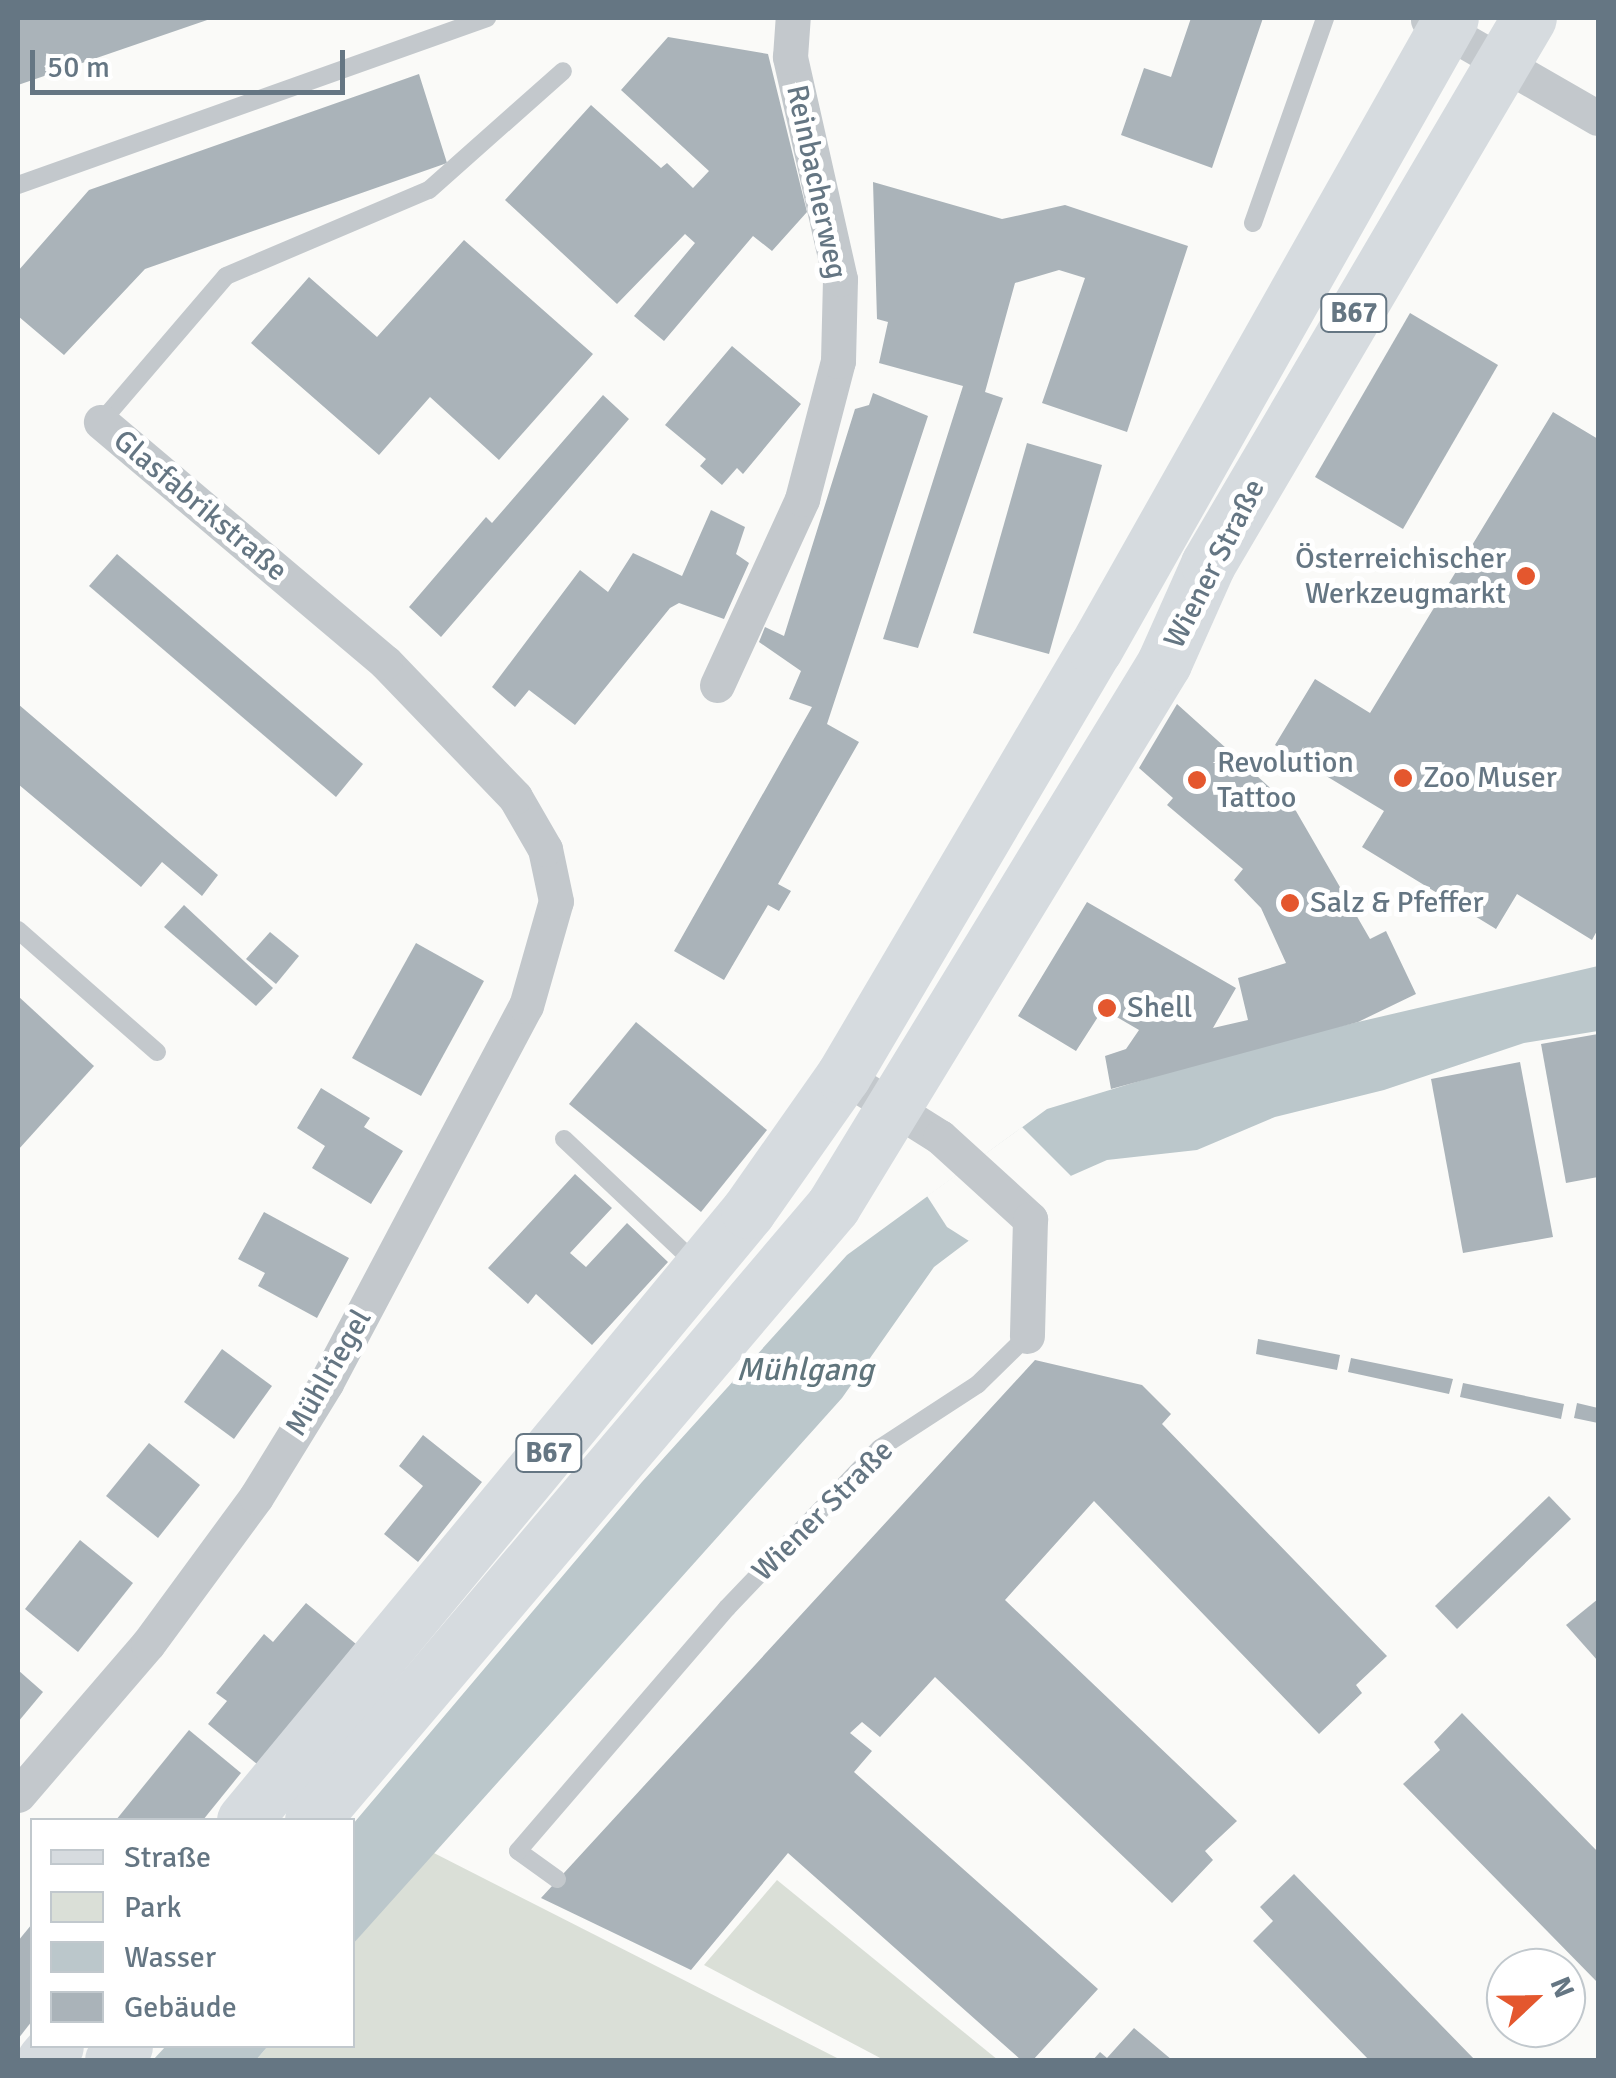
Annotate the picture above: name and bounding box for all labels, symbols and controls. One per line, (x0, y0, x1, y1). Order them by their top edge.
scale bar (35, 30, 350, 92)
text: 50 m (47, 49, 110, 86)
street label: Reinbacherweg (778, 82, 854, 282)
road number: B67 (1319, 290, 1389, 336)
street label: Glasfabrikstraße (106, 423, 294, 589)
street label: Wiener Straße (1157, 474, 1273, 654)
place label: Österreichischer Werkzeugmarkt (1295, 541, 1506, 612)
marker: Österreichischer Werkzeugmarkt (1515, 565, 1537, 587)
place label: Revolution Tattoo (1217, 745, 1354, 816)
place label: Zoo Muser (1423, 760, 1557, 796)
marker: Zoo Muser (1392, 767, 1414, 789)
marker: Revolution Tattoo (1186, 769, 1208, 791)
place label: Salz & Pfeffer (1310, 885, 1484, 921)
marker: Salz & Pfeffer (1279, 892, 1301, 914)
place label: Shell (1127, 990, 1192, 1026)
marker: Shell (1096, 997, 1118, 1019)
street label: Mühlriegel (278, 1303, 380, 1443)
water label: Mühlgang (736, 1351, 874, 1389)
road number: B67 (514, 1430, 584, 1476)
street label: Wiener Straße (745, 1433, 901, 1589)
legend (30, 1818, 355, 2048)
text: Straße (124, 1839, 211, 1876)
text: Park (124, 1889, 182, 1926)
text: Wasser (124, 1939, 216, 1976)
north arrow (1486, 1948, 1586, 2048)
text: N (1543, 1972, 1581, 2003)
text: Gebäude (124, 1989, 237, 2026)

